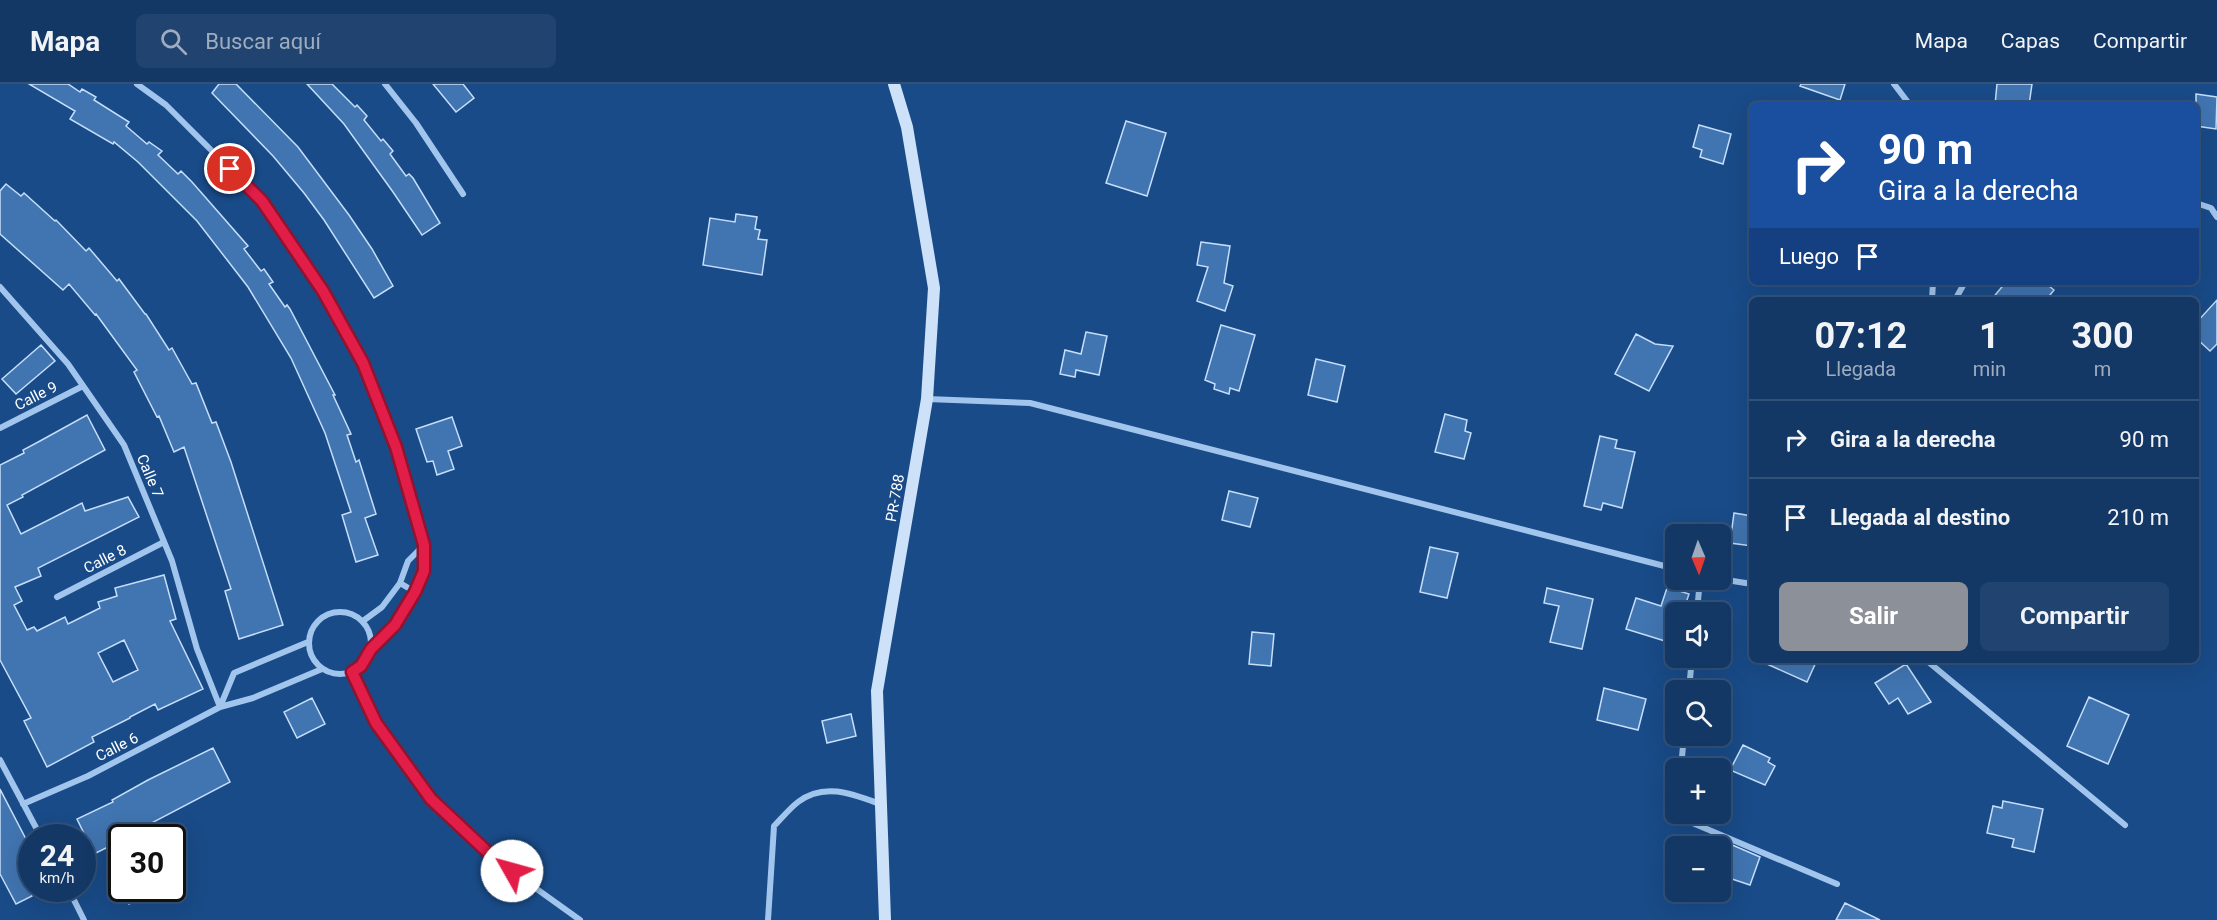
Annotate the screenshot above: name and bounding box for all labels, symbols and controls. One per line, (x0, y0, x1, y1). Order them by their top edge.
search box (136, 14, 556, 68)
text: Mapa (30, 25, 100, 58)
icon: search (157, 25, 190, 58)
text: Buscar aquí (205, 29, 321, 54)
text: Mapa (1915, 29, 1968, 53)
text: Capas (2001, 29, 2060, 53)
text: Compartir (2093, 29, 2187, 53)
text: 90 m (1878, 125, 1973, 174)
icon: right (1779, 126, 1857, 204)
pin (204, 143, 255, 194)
icon: arrive (213, 152, 246, 185)
text: Gira a la derecha (1878, 175, 2079, 207)
icon: arrive (1851, 240, 1884, 273)
text: Luego (1779, 244, 1839, 269)
text: 07:12 (1814, 315, 1907, 357)
text: 1 (1979, 315, 2000, 357)
text: 300 (2072, 315, 2134, 357)
text: Llegada (1826, 357, 1896, 381)
text: min (1973, 357, 2006, 381)
text: m (2094, 357, 2111, 381)
street label: Calle 9 (12, 378, 60, 414)
icon: right (1779, 423, 1812, 456)
text: Gira a la derecha (1830, 427, 1996, 452)
text: 90 m (2120, 427, 2169, 452)
street label: Calle 7 (133, 452, 167, 500)
street label: PR-788 (882, 473, 908, 523)
icon: arrive (1779, 501, 1812, 534)
text: Llegada al destino (1830, 505, 2010, 530)
text: 210 m (2107, 505, 2169, 530)
north arrow (1665, 524, 1731, 590)
map controls (1665, 524, 1731, 902)
street label: Calle 8 (81, 541, 129, 577)
button: Salir (1779, 582, 1968, 651)
button: Compartir (1980, 582, 2169, 651)
button: sound (1665, 602, 1731, 668)
button: search (1665, 680, 1731, 746)
street label: Calle 6 (93, 729, 141, 765)
button: + (1665, 758, 1731, 824)
speed limit sign: 30 (108, 824, 186, 902)
button: − (1665, 836, 1731, 902)
text: 24 (40, 838, 74, 873)
position arrow (480, 839, 544, 903)
text: km/h (39, 869, 75, 887)

